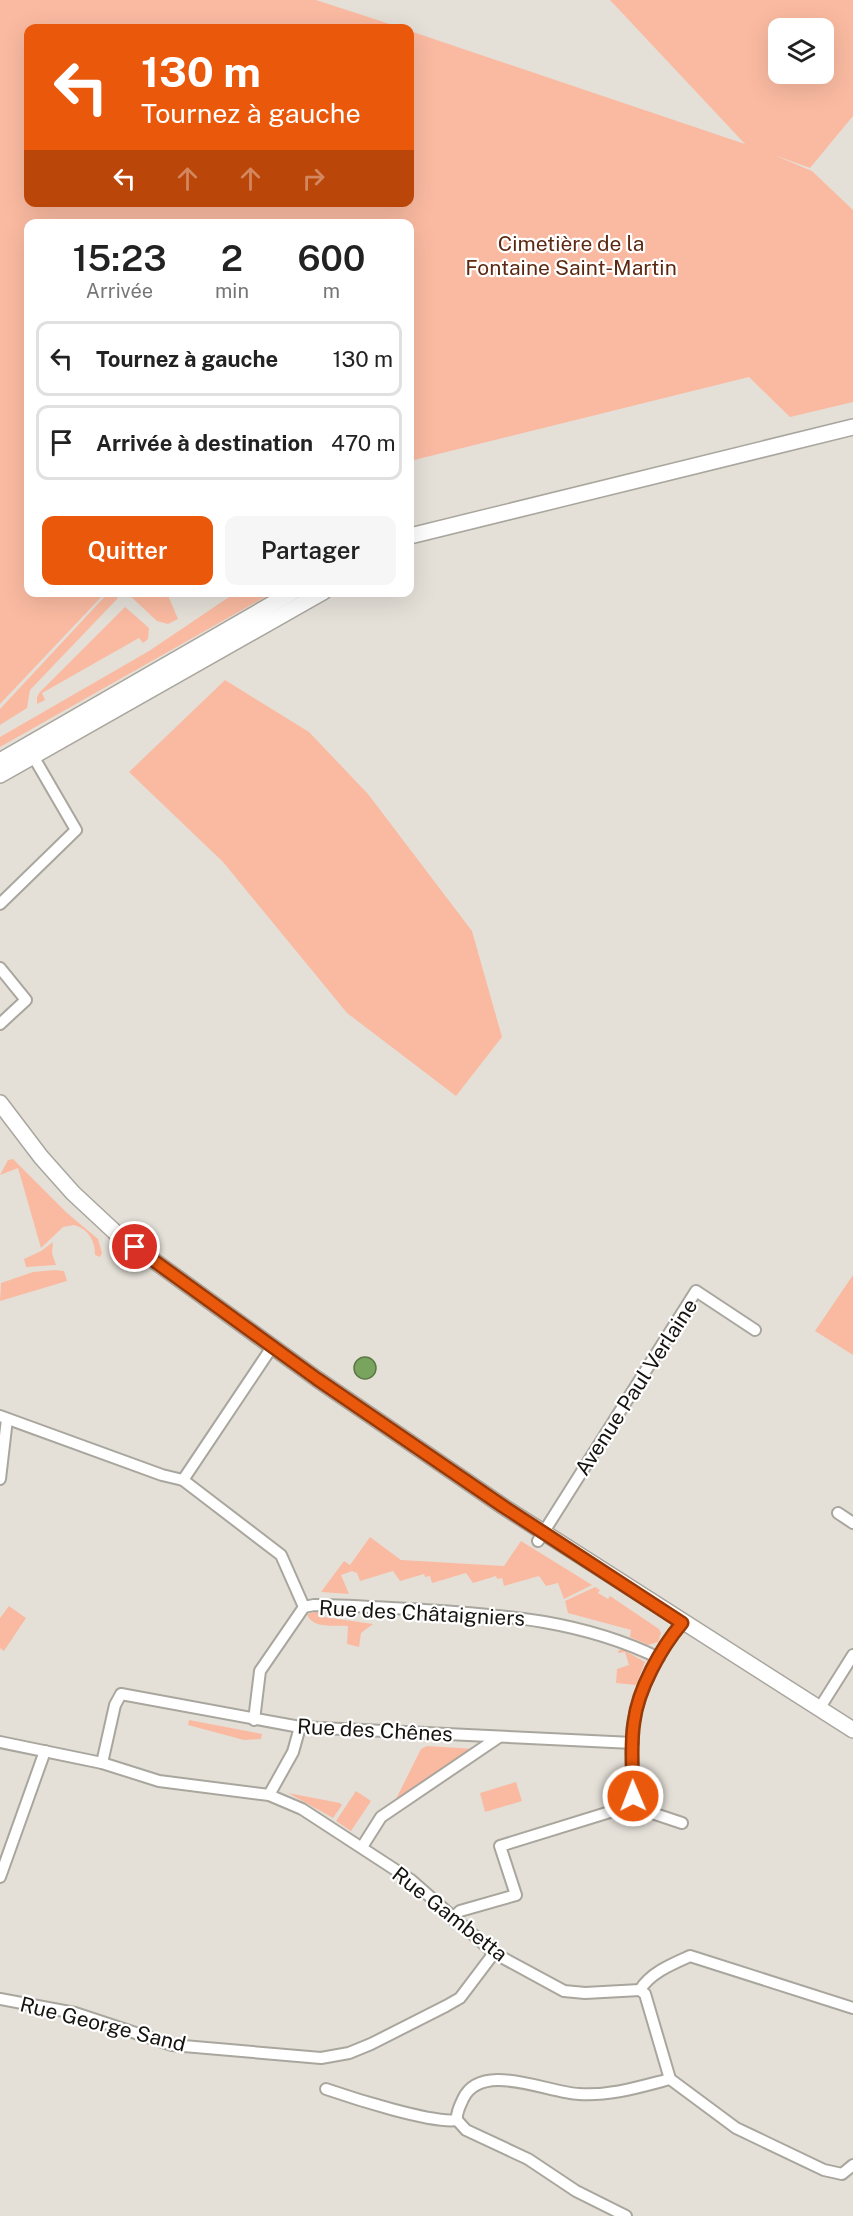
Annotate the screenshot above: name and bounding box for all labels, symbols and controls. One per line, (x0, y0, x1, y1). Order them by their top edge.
map controls (768, 18, 834, 84)
button: layers (768, 18, 834, 84)
text: 130 m (141, 47, 261, 96)
icon: left (42, 48, 120, 126)
text: Tournez à gauche (141, 97, 361, 129)
icon: left (108, 162, 141, 195)
icon: ahead (171, 162, 204, 195)
icon: ahead (234, 162, 267, 195)
icon: right (297, 162, 330, 195)
park label: Cimetière de la Fontaine Saint-Martin (465, 231, 677, 280)
text: 15:23 (72, 237, 167, 279)
text: 2 (221, 237, 243, 279)
text: 600 (297, 237, 366, 279)
text: Arrivée (86, 279, 153, 303)
text: min (215, 279, 249, 303)
text: m (323, 279, 340, 303)
icon: left (45, 342, 78, 375)
text: Tournez à gauche (96, 346, 278, 372)
text: 130 m (332, 346, 393, 372)
icon: arrive (45, 426, 78, 459)
text: Arrivée à destination (96, 430, 313, 456)
text: 470 m (331, 430, 396, 456)
button: Quitter (42, 516, 213, 585)
button: Partager (225, 516, 396, 585)
pin (109, 1221, 160, 1272)
icon: arrive (118, 1230, 151, 1263)
street label: Avenue Paul Verlaine (570, 1294, 702, 1480)
street label: Rue des Châtaigniers (318, 1595, 526, 1631)
street label: Rue des Chênes (297, 1713, 453, 1747)
position arrow (601, 1764, 665, 1828)
street label: Rue Gambetta (388, 1861, 512, 1967)
street label: Rue George Sand (18, 1991, 188, 2057)

